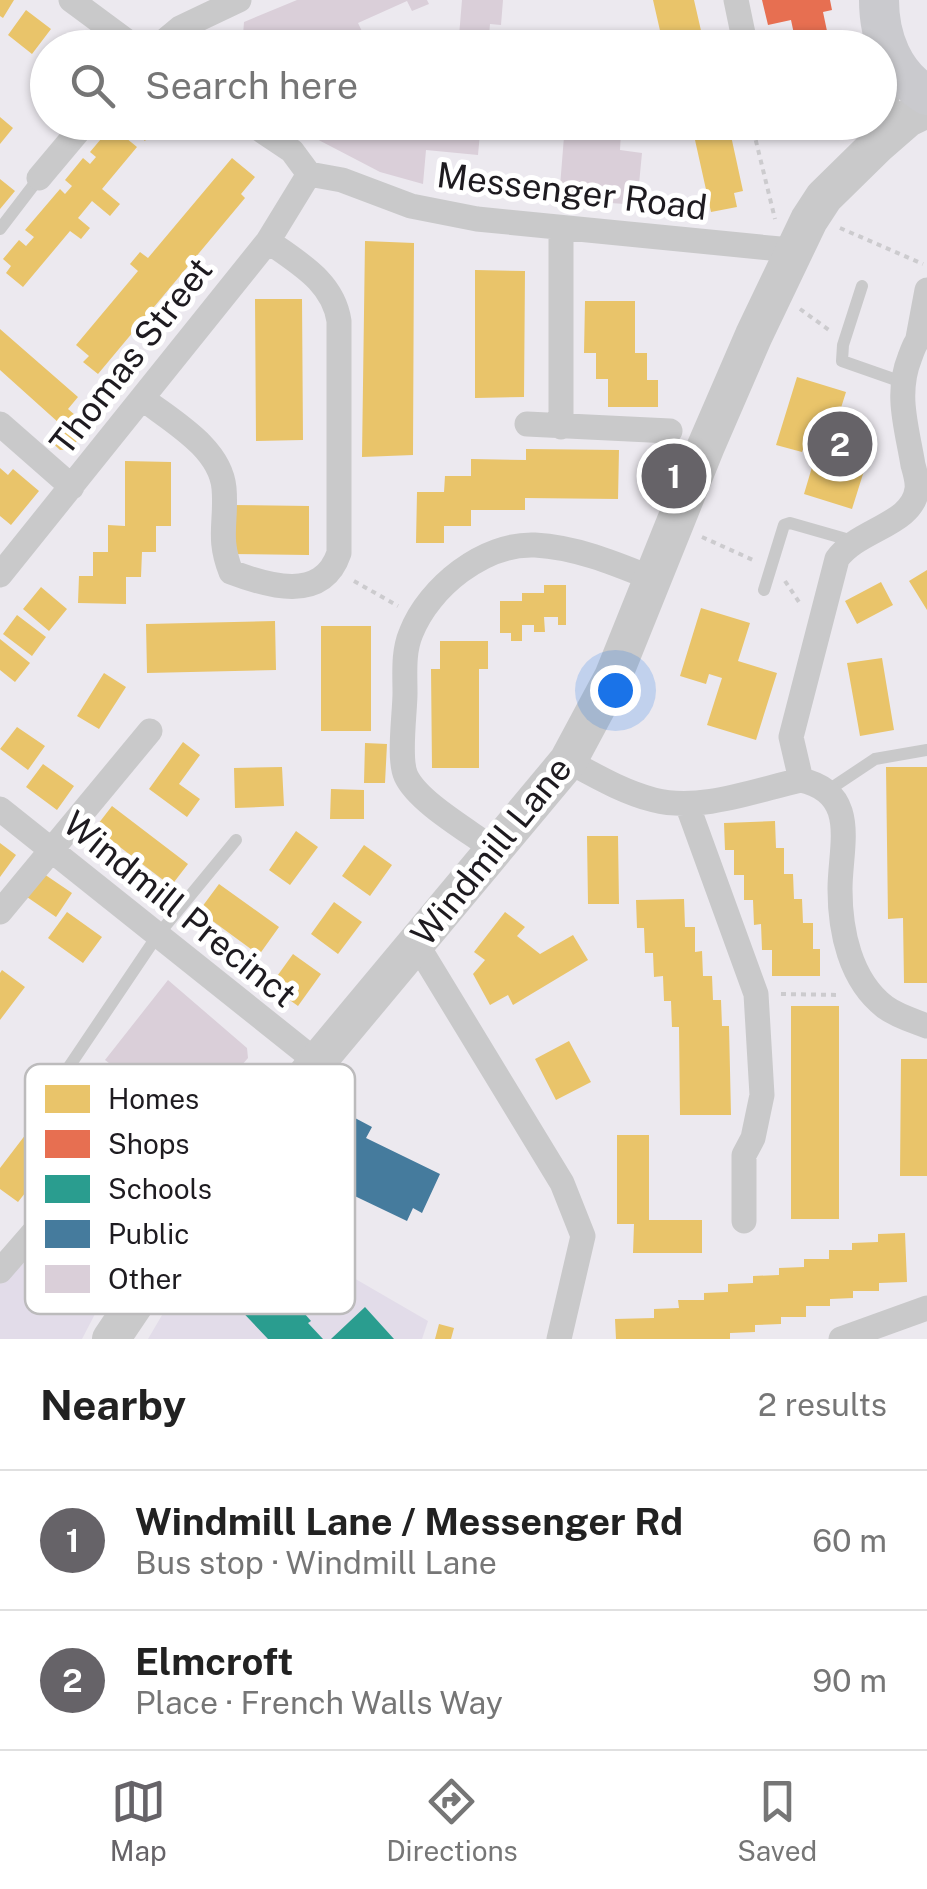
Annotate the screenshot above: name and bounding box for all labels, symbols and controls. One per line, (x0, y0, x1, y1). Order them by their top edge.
search box (30, 30, 897, 140)
icon: search (65, 58, 120, 113)
text: Search here (145, 63, 358, 108)
street label: Messenger Road (435, 154, 709, 228)
street label: Thomas Street (41, 249, 221, 463)
pin: 2 (808, 406, 872, 482)
pin: 1 (642, 438, 706, 514)
your location (590, 665, 641, 716)
street label: Windmill Lane (402, 748, 580, 954)
street label: Windmill Precinct (56, 803, 304, 1015)
legend (25, 1064, 355, 1314)
text: Homes (108, 1082, 199, 1115)
text: Shops (108, 1127, 190, 1160)
text: Schools (108, 1172, 212, 1205)
text: Public (108, 1217, 189, 1250)
text: Other (108, 1262, 182, 1295)
text: Nearby (40, 1380, 186, 1429)
text: 2 results (758, 1386, 887, 1423)
text: Windmill Lane / Messenger Rd (135, 1499, 683, 1544)
text: 1 (66, 1522, 79, 1559)
text: 60 m (812, 1522, 887, 1559)
text: Bus stop · Windmill Lane (135, 1544, 497, 1581)
text: Elmcroft (135, 1639, 293, 1684)
text: 2 (62, 1662, 83, 1699)
text: 90 m (812, 1662, 887, 1699)
text: Place · French Walls Way (135, 1684, 503, 1721)
tab: Map (110, 1774, 167, 1867)
tab: Directions (386, 1774, 518, 1867)
tab: Saved (737, 1774, 817, 1867)

